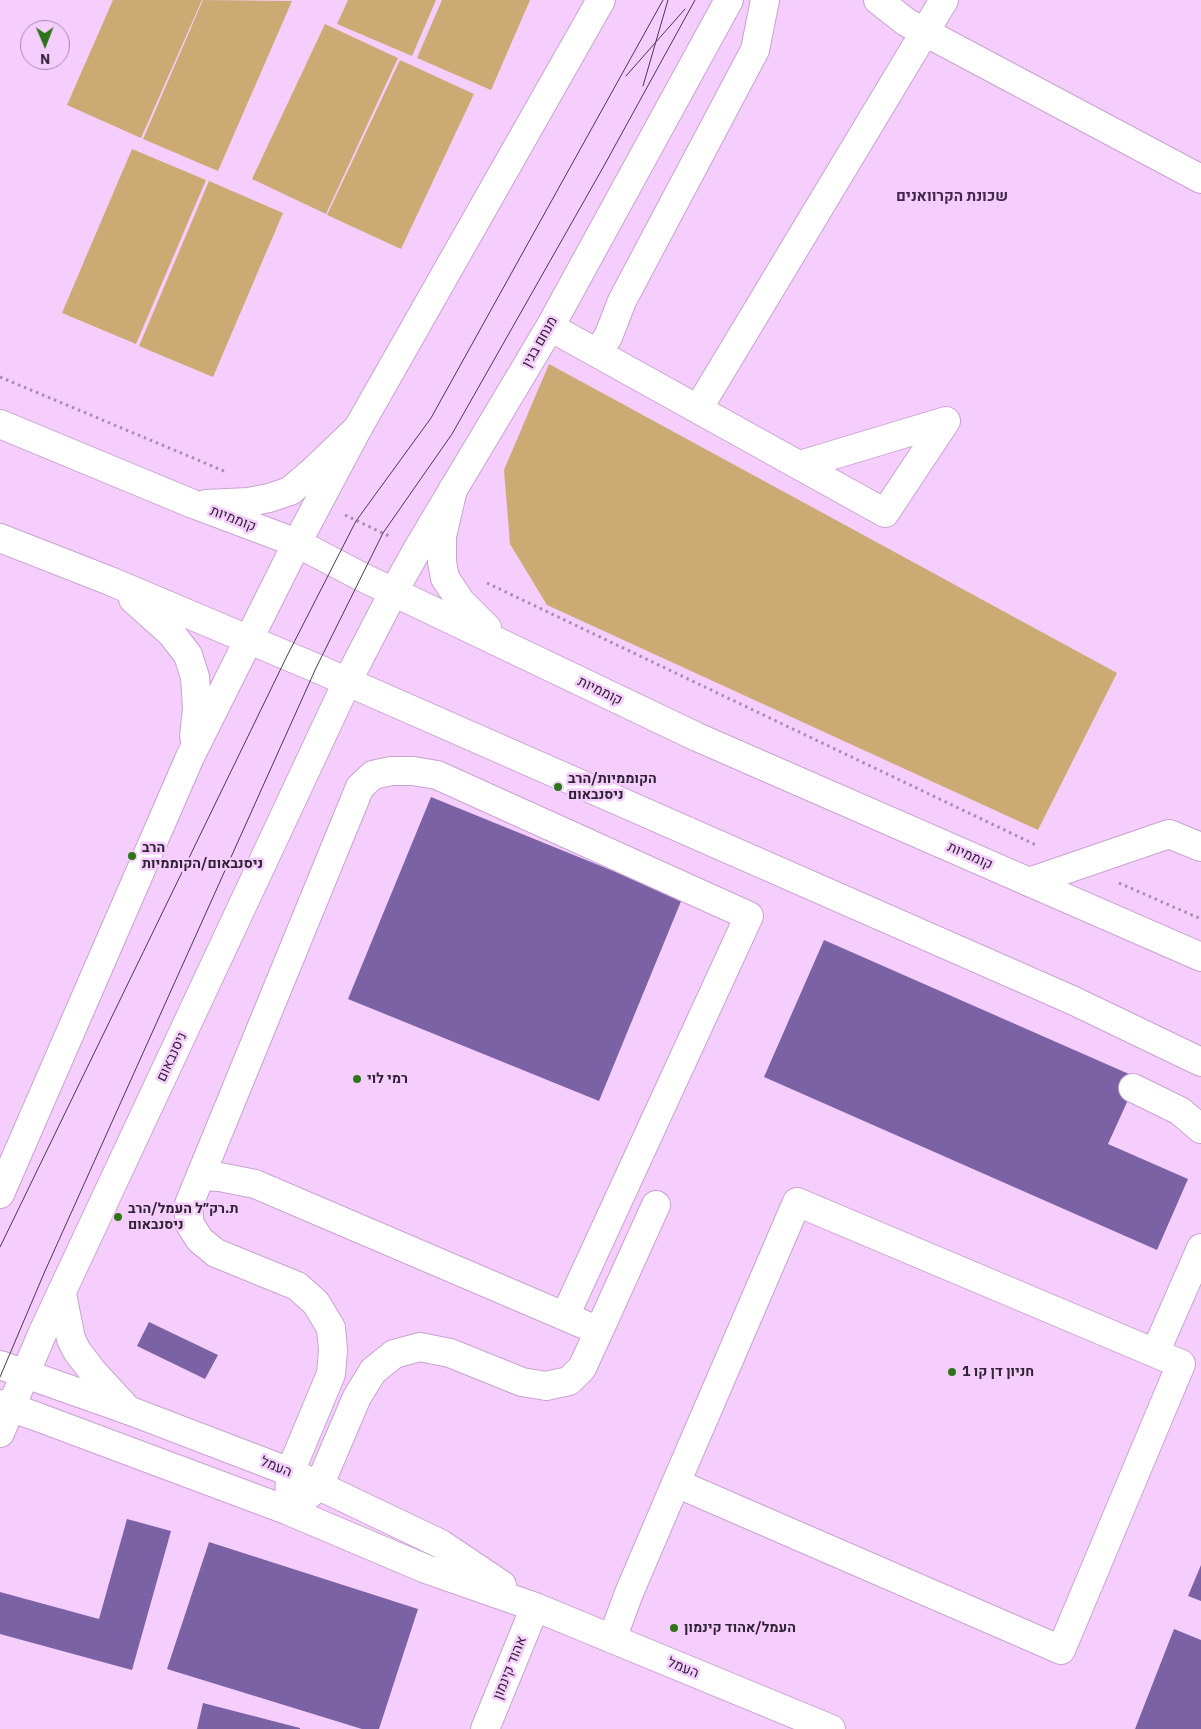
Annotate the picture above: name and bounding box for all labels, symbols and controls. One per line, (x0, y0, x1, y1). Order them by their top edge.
north arrow (20, 20, 70, 70)
text: N (40, 50, 50, 68)
district label: שכונת הקרוואנים (896, 188, 1008, 206)
street label: מנחם בגין (519, 314, 561, 370)
street label: קוממיות (208, 503, 258, 535)
street label: קוממיות (575, 673, 625, 709)
place label: הקוממיות/הרב ניסנבאום (568, 771, 657, 804)
marker: הקוממיות/הרב ניסנבאום (552, 781, 564, 793)
street label: קוממיות (945, 839, 995, 873)
place label: הרב ניסנבאום/הקוממיות (142, 840, 263, 872)
marker: הרב ניסנבאום/הקוממיות (126, 850, 138, 862)
street label: ניסנבאום (153, 1030, 191, 1084)
place label: רמי לוי (367, 1071, 408, 1087)
marker: רמי לוי (351, 1073, 363, 1085)
place label: ת.רק״ל העמל/הרב ניסנבאום (128, 1201, 238, 1234)
marker: ת.רק״ל העמל/הרב ניסנבאום (112, 1211, 124, 1223)
place label: חניון דן קו 1 (962, 1364, 1034, 1380)
marker: חניון דן קו 1 (946, 1366, 958, 1378)
street label: העמל (258, 1453, 294, 1481)
place label: העמל/אהוד קינמון (684, 1620, 796, 1636)
marker: העמל/אהוד קינמון (668, 1622, 680, 1634)
street label: אהוד קינמון (490, 1634, 530, 1702)
street label: העמל (665, 1654, 701, 1682)

